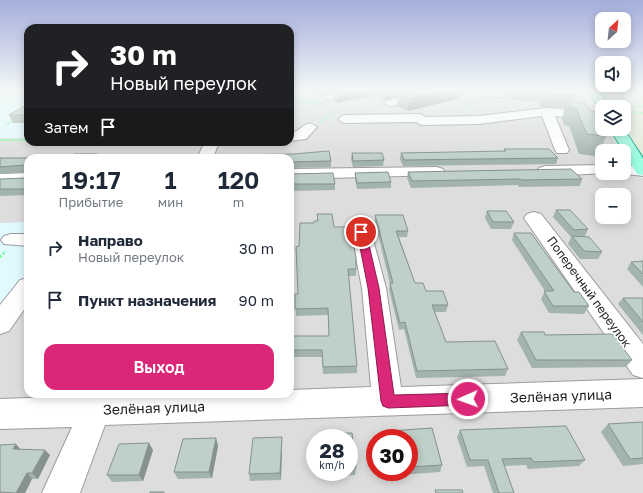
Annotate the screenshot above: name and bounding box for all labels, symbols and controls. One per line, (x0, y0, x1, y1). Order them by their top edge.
north arrow (595, 12, 631, 48)
map controls (595, 12, 631, 224)
text: 30 m (110, 38, 177, 71)
icon: right (44, 40, 96, 92)
button: sound (595, 56, 631, 92)
text: Новый переулок (110, 72, 257, 94)
button: layers (595, 100, 631, 136)
icon: arrive (97, 116, 119, 138)
text: Затем (44, 118, 89, 136)
button: + (595, 144, 631, 180)
text: 19:17 (61, 165, 121, 194)
text: 1 (164, 165, 177, 194)
text: 120 (218, 165, 259, 194)
button: − (595, 188, 631, 224)
text: Прибытие (59, 194, 123, 210)
text: мин (158, 194, 183, 210)
text: m (233, 194, 244, 210)
pin (344, 215, 378, 249)
icon: arrive (350, 221, 372, 243)
text: Направо (78, 231, 143, 249)
street label: Поперечный переулок (544, 233, 635, 350)
icon: right (44, 237, 66, 259)
text: 30 m (239, 239, 274, 257)
text: Новый переулок (78, 249, 184, 265)
icon: arrive (44, 289, 66, 311)
text: Пункт назначения (78, 291, 216, 309)
text: 90 m (239, 291, 274, 309)
button: Выход (44, 344, 274, 390)
position arrow (447, 378, 489, 420)
street label: Зелёная улица (510, 385, 612, 406)
street label: Зелёная улица (103, 397, 205, 418)
speed limit sign: 30 (366, 429, 418, 481)
text: 28 (319, 438, 344, 462)
text: km/h (319, 459, 345, 471)

